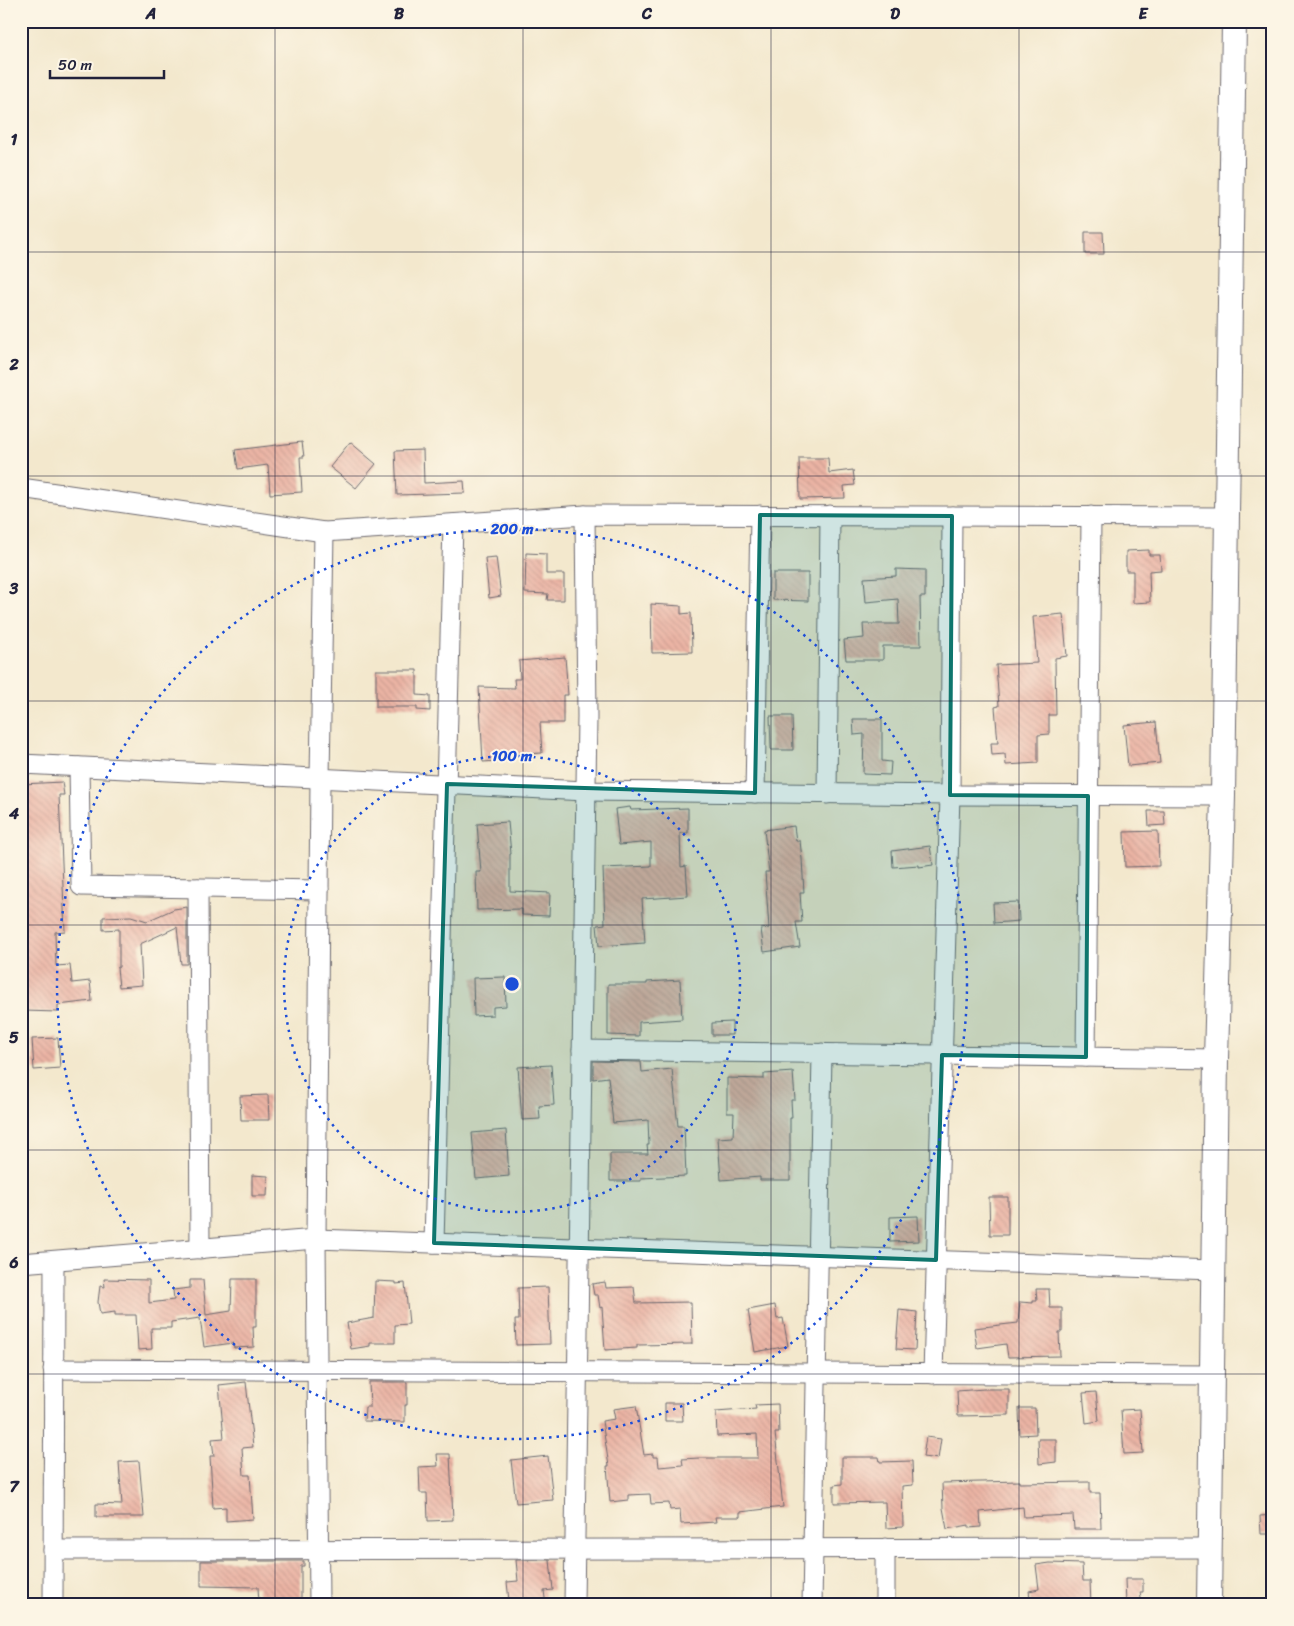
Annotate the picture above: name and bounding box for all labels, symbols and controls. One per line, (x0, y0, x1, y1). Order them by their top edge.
text: A (145, 0, 156, 28)
text: B (394, 0, 405, 28)
text: C (641, 0, 653, 28)
text: D (890, 0, 900, 28)
text: E (1139, 0, 1149, 28)
scale bar (50, 48, 164, 80)
text: 50 m (58, 52, 93, 78)
text: 1 (11, 125, 18, 154)
text: 2 (8, 350, 19, 379)
text: 200 m (489, 516, 534, 542)
text: 3 (9, 574, 19, 603)
text: 100 m (492, 743, 533, 769)
text: 4 (8, 799, 19, 828)
centre of rings (503, 975, 521, 993)
text: 5 (9, 1023, 19, 1052)
text: 6 (8, 1248, 19, 1277)
text: 7 (9, 1472, 20, 1501)

